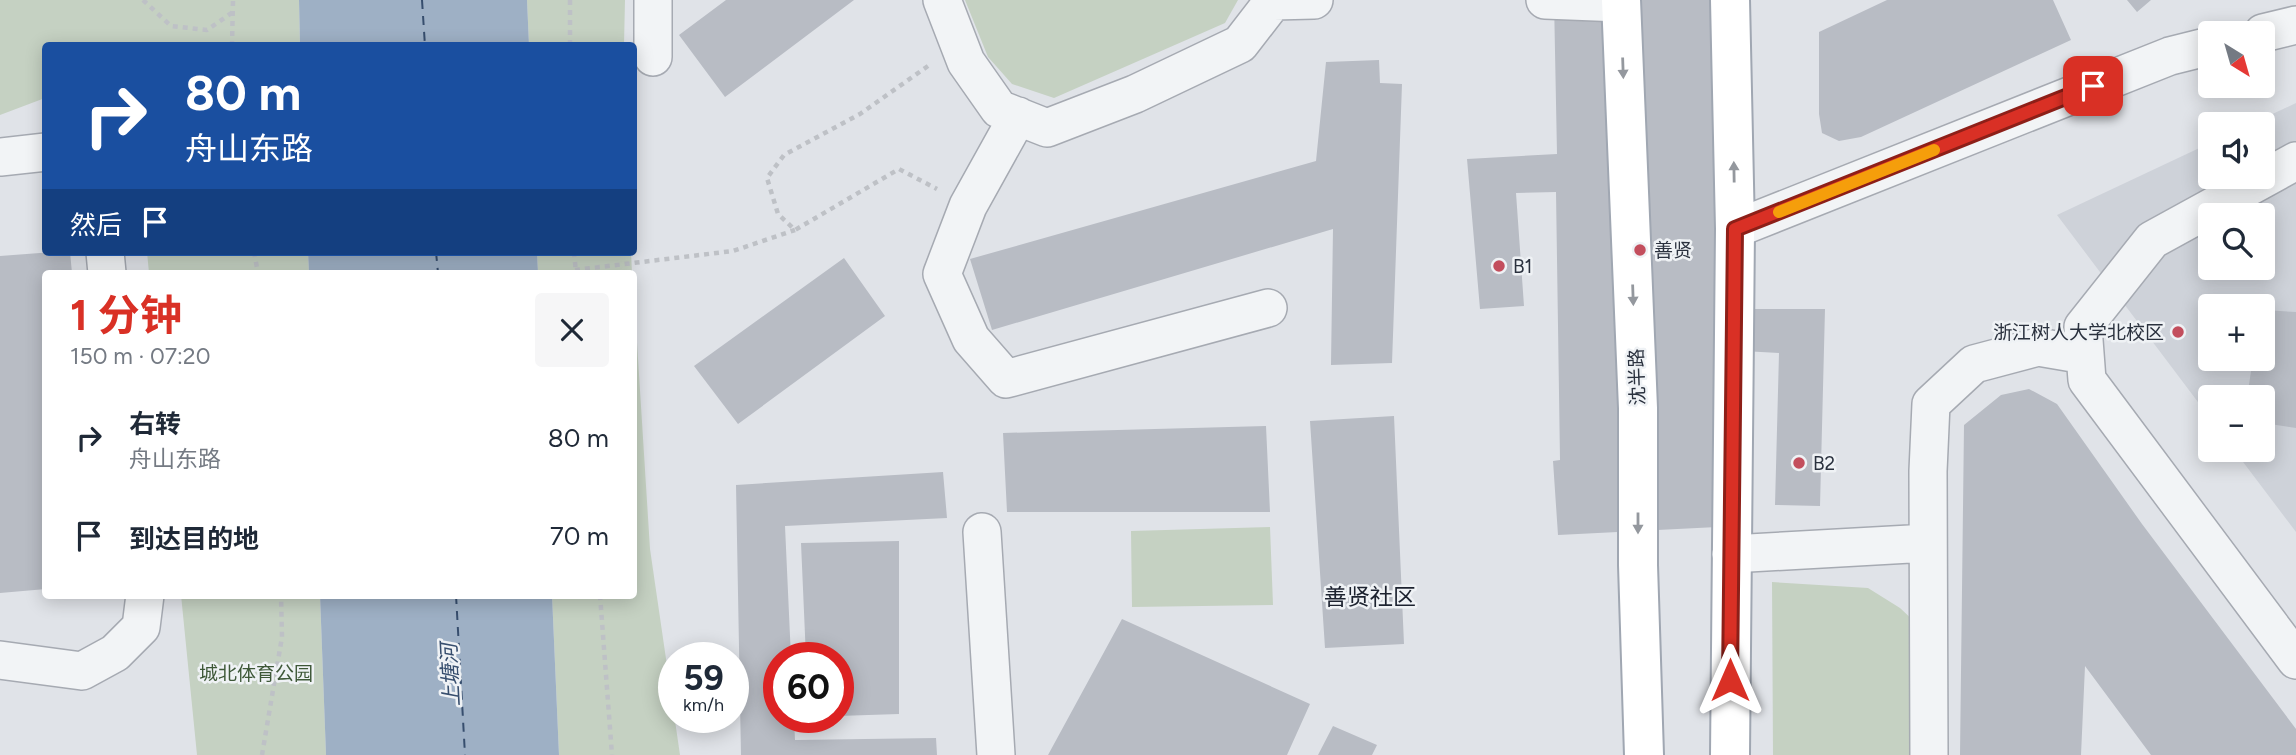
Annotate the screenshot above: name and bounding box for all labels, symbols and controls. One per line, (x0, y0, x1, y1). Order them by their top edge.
north arrow (2198, 21, 2275, 98)
map controls (2198, 21, 2275, 462)
pin (2063, 56, 2123, 116)
one-way arrow (1618, 57, 1629, 79)
text: 80 m (185, 63, 301, 122)
icon: arrive (2074, 67, 2112, 105)
icon: right (70, 70, 161, 161)
button: sound (2198, 112, 2275, 189)
text: 舟山东路 (185, 130, 313, 168)
one-way arrow (1728, 161, 1739, 183)
icon: arrive (136, 203, 174, 241)
button: search (2198, 203, 2275, 280)
text: 然后 (70, 209, 122, 241)
place label: 善贤 (1654, 239, 1692, 262)
marker: 善贤 (1632, 242, 1648, 258)
place label: B1 (1513, 255, 1532, 278)
marker: B1 (1491, 258, 1507, 274)
one-way arrow (1628, 285, 1639, 307)
text: 1 分钟 (70, 290, 182, 341)
button: close (535, 293, 609, 367)
button: + (2198, 294, 2275, 371)
place label: 浙江树人大学北校区 (1993, 321, 2164, 344)
marker: 浙江树人大学北校区 (2170, 324, 2186, 340)
text: 150 m · 07:20 (70, 342, 210, 370)
street label: 沈半路 (1625, 348, 1649, 406)
button: − (2198, 385, 2275, 462)
text: 右转 (129, 408, 181, 440)
icon: right (70, 419, 108, 457)
text: 80 m (548, 422, 609, 454)
text: 舟山东路 (129, 445, 221, 473)
place label: B2 (1813, 452, 1835, 475)
marker: B2 (1791, 455, 1807, 471)
one-way arrow (1632, 512, 1644, 534)
icon: arrive (70, 517, 108, 555)
text: 70 m (550, 520, 609, 552)
text: 到达目的地 (129, 523, 259, 555)
district label: 善贤社区 (1324, 583, 1416, 611)
water label: 上塘河 (436, 639, 464, 707)
speed limit sign: 60 (763, 642, 854, 733)
position arrow (1693, 643, 1767, 717)
text: 59 (683, 657, 724, 699)
park label: 城北体育公园 (199, 662, 313, 685)
text: km/h (683, 694, 724, 716)

